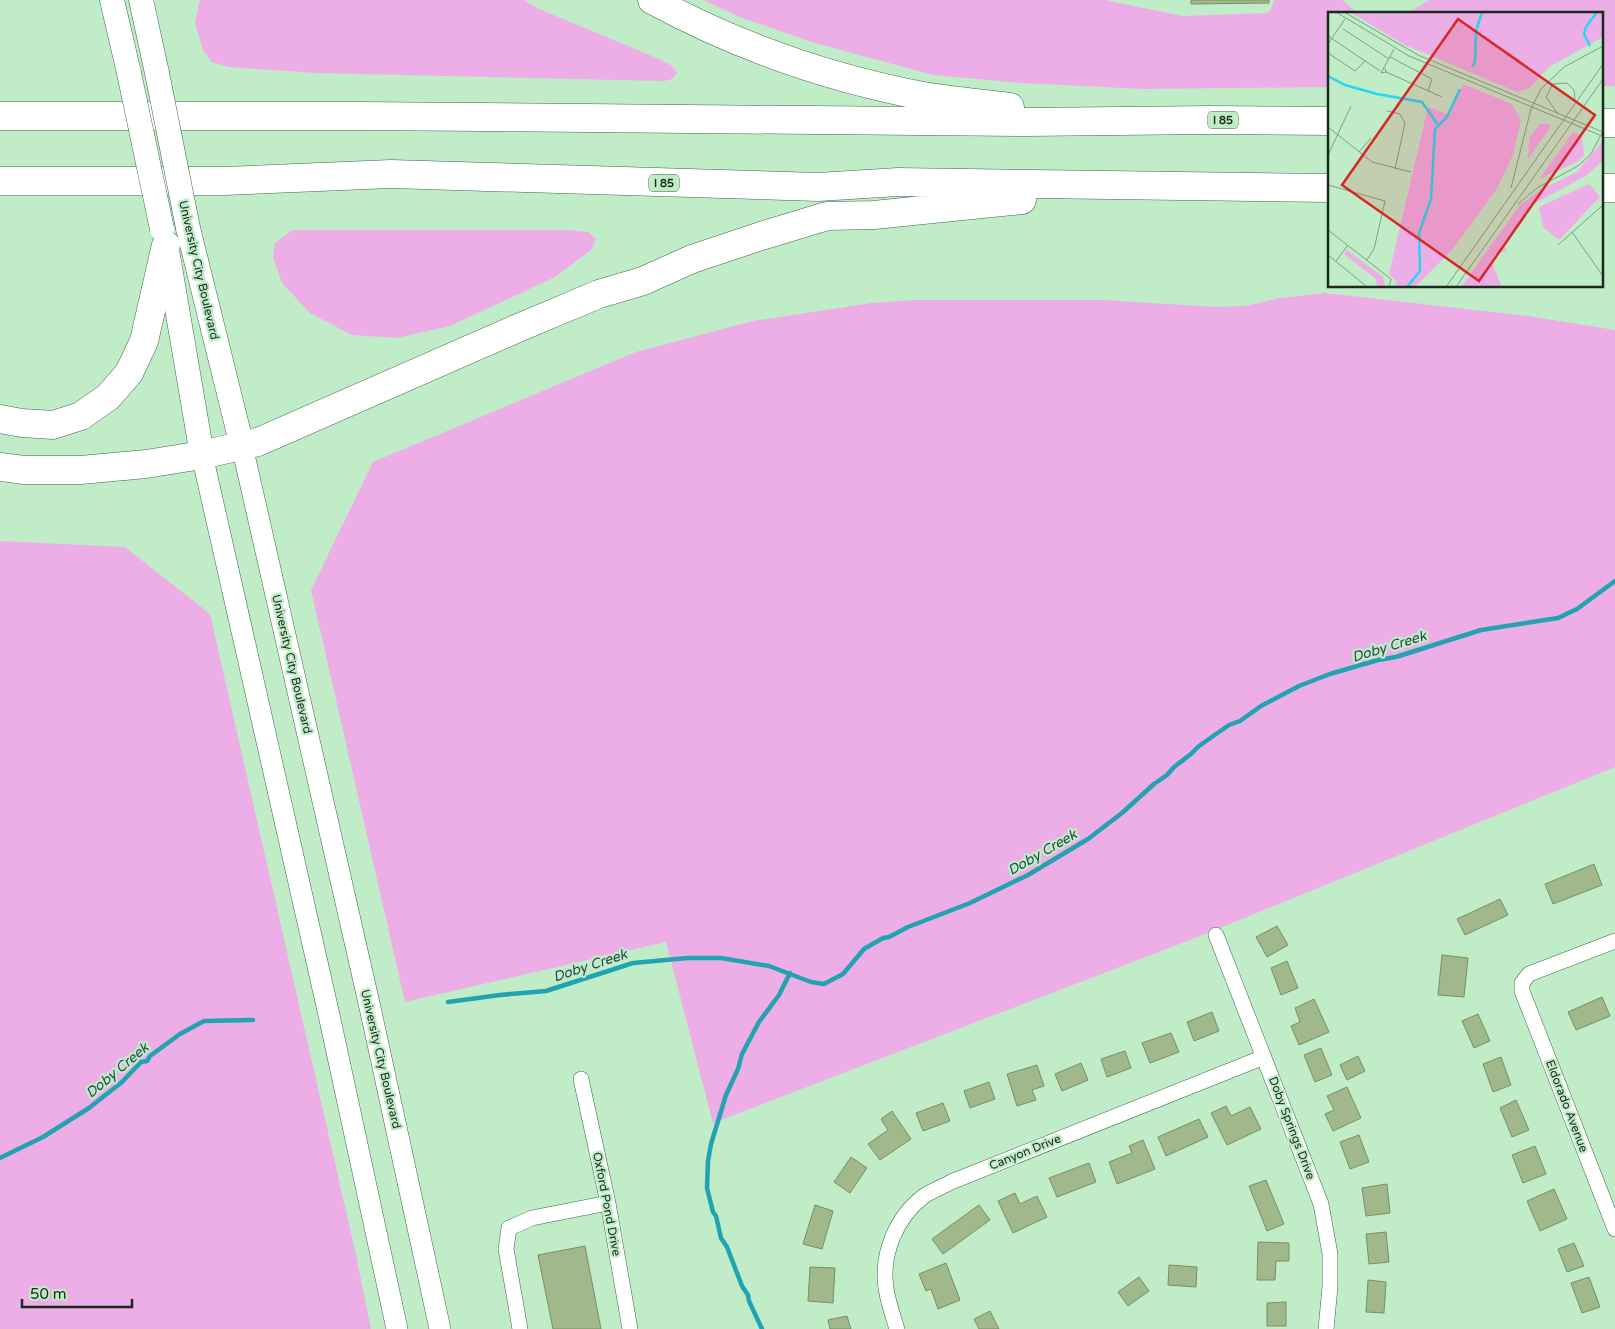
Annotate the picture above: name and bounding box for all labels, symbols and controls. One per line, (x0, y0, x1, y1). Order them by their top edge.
inset map (1328, 12, 1602, 288)
road number: I 85 (1208, 112, 1238, 128)
road number: I 85 (649, 174, 679, 192)
street label: University City Boulevard (176, 199, 222, 341)
street label: University City Boulevard (269, 593, 315, 735)
water label: Doby Creek (1350, 627, 1430, 666)
water label: Doby Creek (1005, 825, 1081, 879)
water label: Doby Creek (551, 945, 631, 985)
street label: University City Boulevard (358, 988, 404, 1130)
water label: Doby Creek (82, 1038, 153, 1102)
street label: Eldorado Avenue (1543, 1058, 1591, 1154)
street label: Doby Springs Drive (1266, 1075, 1318, 1182)
street label: Canyon Drive (987, 1131, 1063, 1173)
street label: Oxford Pond Drive (590, 1151, 624, 1257)
scale bar (22, 1276, 132, 1308)
text: 50 m (30, 1285, 67, 1303)

